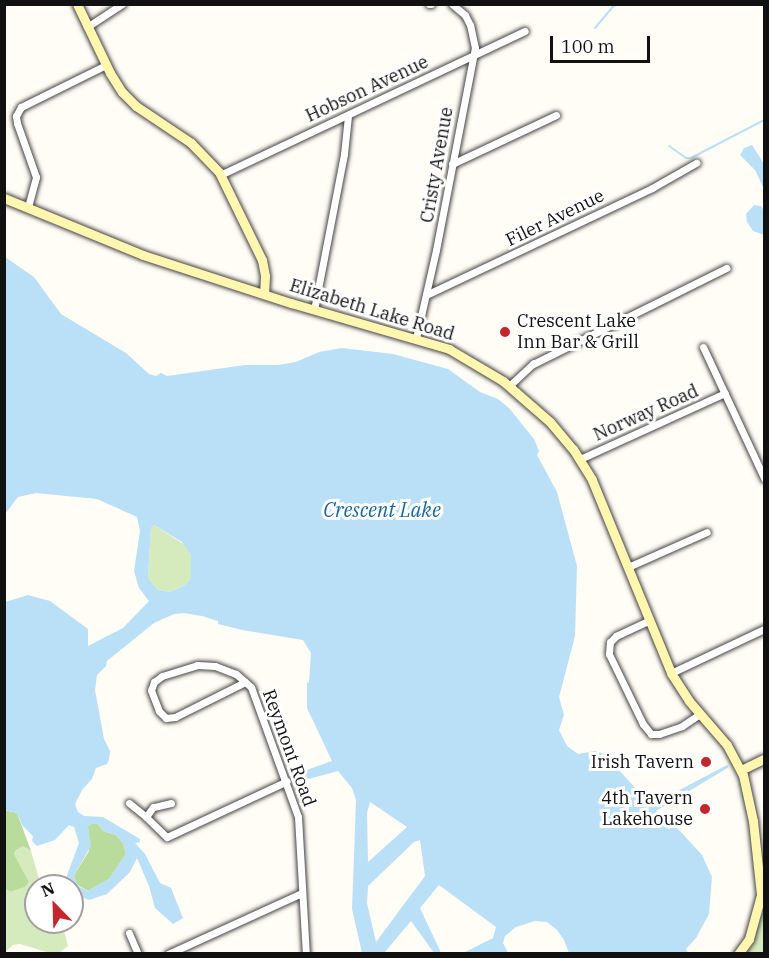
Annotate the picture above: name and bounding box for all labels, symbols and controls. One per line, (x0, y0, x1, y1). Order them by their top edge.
scale bar (553, 24, 654, 62)
text: 100 m (561, 35, 615, 58)
street label: Hobson Avenue (302, 51, 432, 127)
street label: Cristy Avenue (416, 105, 458, 225)
street label: Filer Avenue (502, 185, 608, 251)
street label: Elizabeth Lake Road (287, 275, 457, 345)
place label: Crescent Lake Inn Bar & Grill (517, 311, 639, 354)
marker: Crescent Lake Inn Bar & Grill (498, 325, 512, 339)
street label: Norway Road (590, 380, 702, 446)
water label: Crescent Lake (323, 497, 441, 521)
street label: Reymont Road (258, 686, 320, 810)
place label: Irish Tavern (591, 751, 694, 773)
marker: Irish Tavern (699, 755, 713, 769)
place label: 4th Tavern Lakehouse (601, 788, 693, 830)
marker: 4th Tavern Lakehouse (698, 802, 712, 816)
north arrow (24, 874, 84, 934)
text: N (38, 878, 57, 901)

